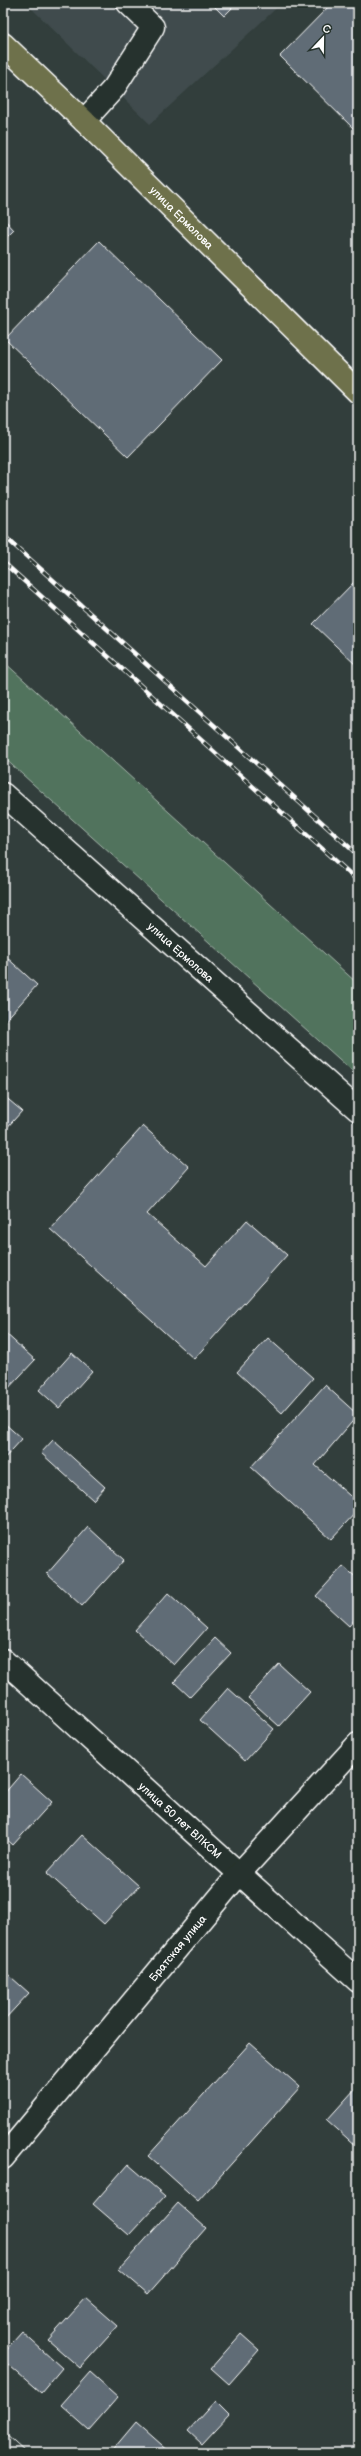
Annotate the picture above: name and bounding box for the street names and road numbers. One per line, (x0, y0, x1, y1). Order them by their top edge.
street label: улица Ермолова (147, 183, 216, 252)
street label: улица Ермолова (145, 919, 217, 985)
street label: улица 50 лет ВЛКСМ (136, 1779, 224, 1861)
street label: Братская улица (146, 1912, 209, 1984)

